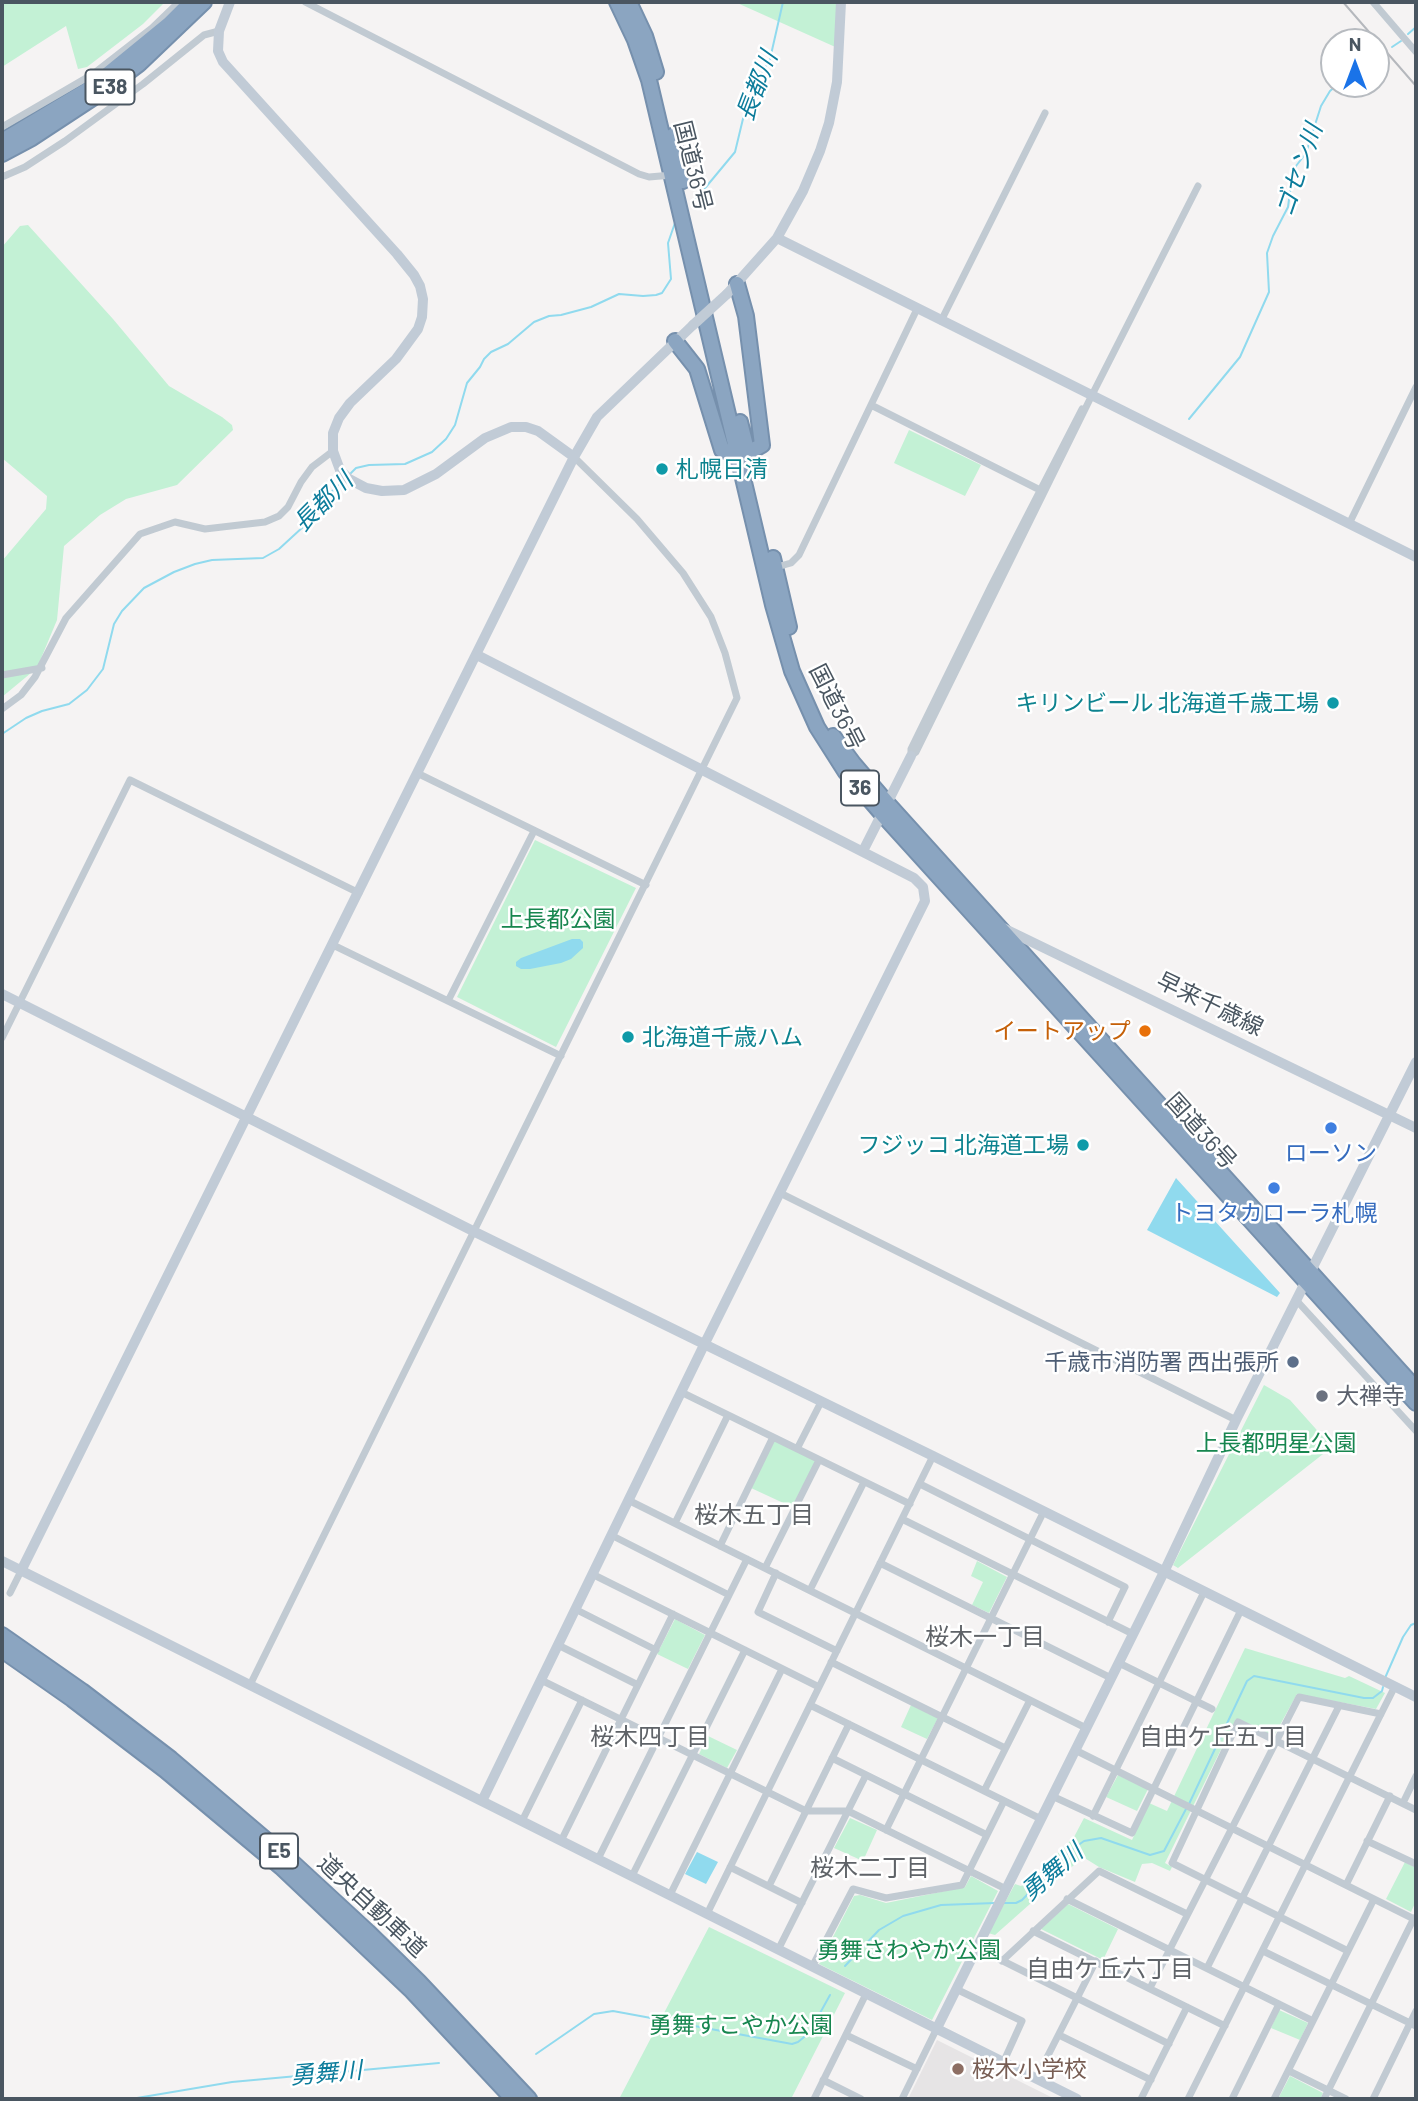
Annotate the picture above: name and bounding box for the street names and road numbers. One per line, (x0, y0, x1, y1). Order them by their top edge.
road number: E38 (86, 70, 134, 104)
street label: 国道36号 (668, 118, 718, 214)
street label: 国道36号 (804, 659, 870, 755)
road number: 36 (841, 770, 879, 806)
street label: 早来千歳線 (1152, 966, 1268, 1042)
street label: 国道36号 (1160, 1087, 1242, 1175)
road number: E5 (260, 1834, 298, 1868)
street label: 道央自動車道 (312, 1849, 432, 1963)

